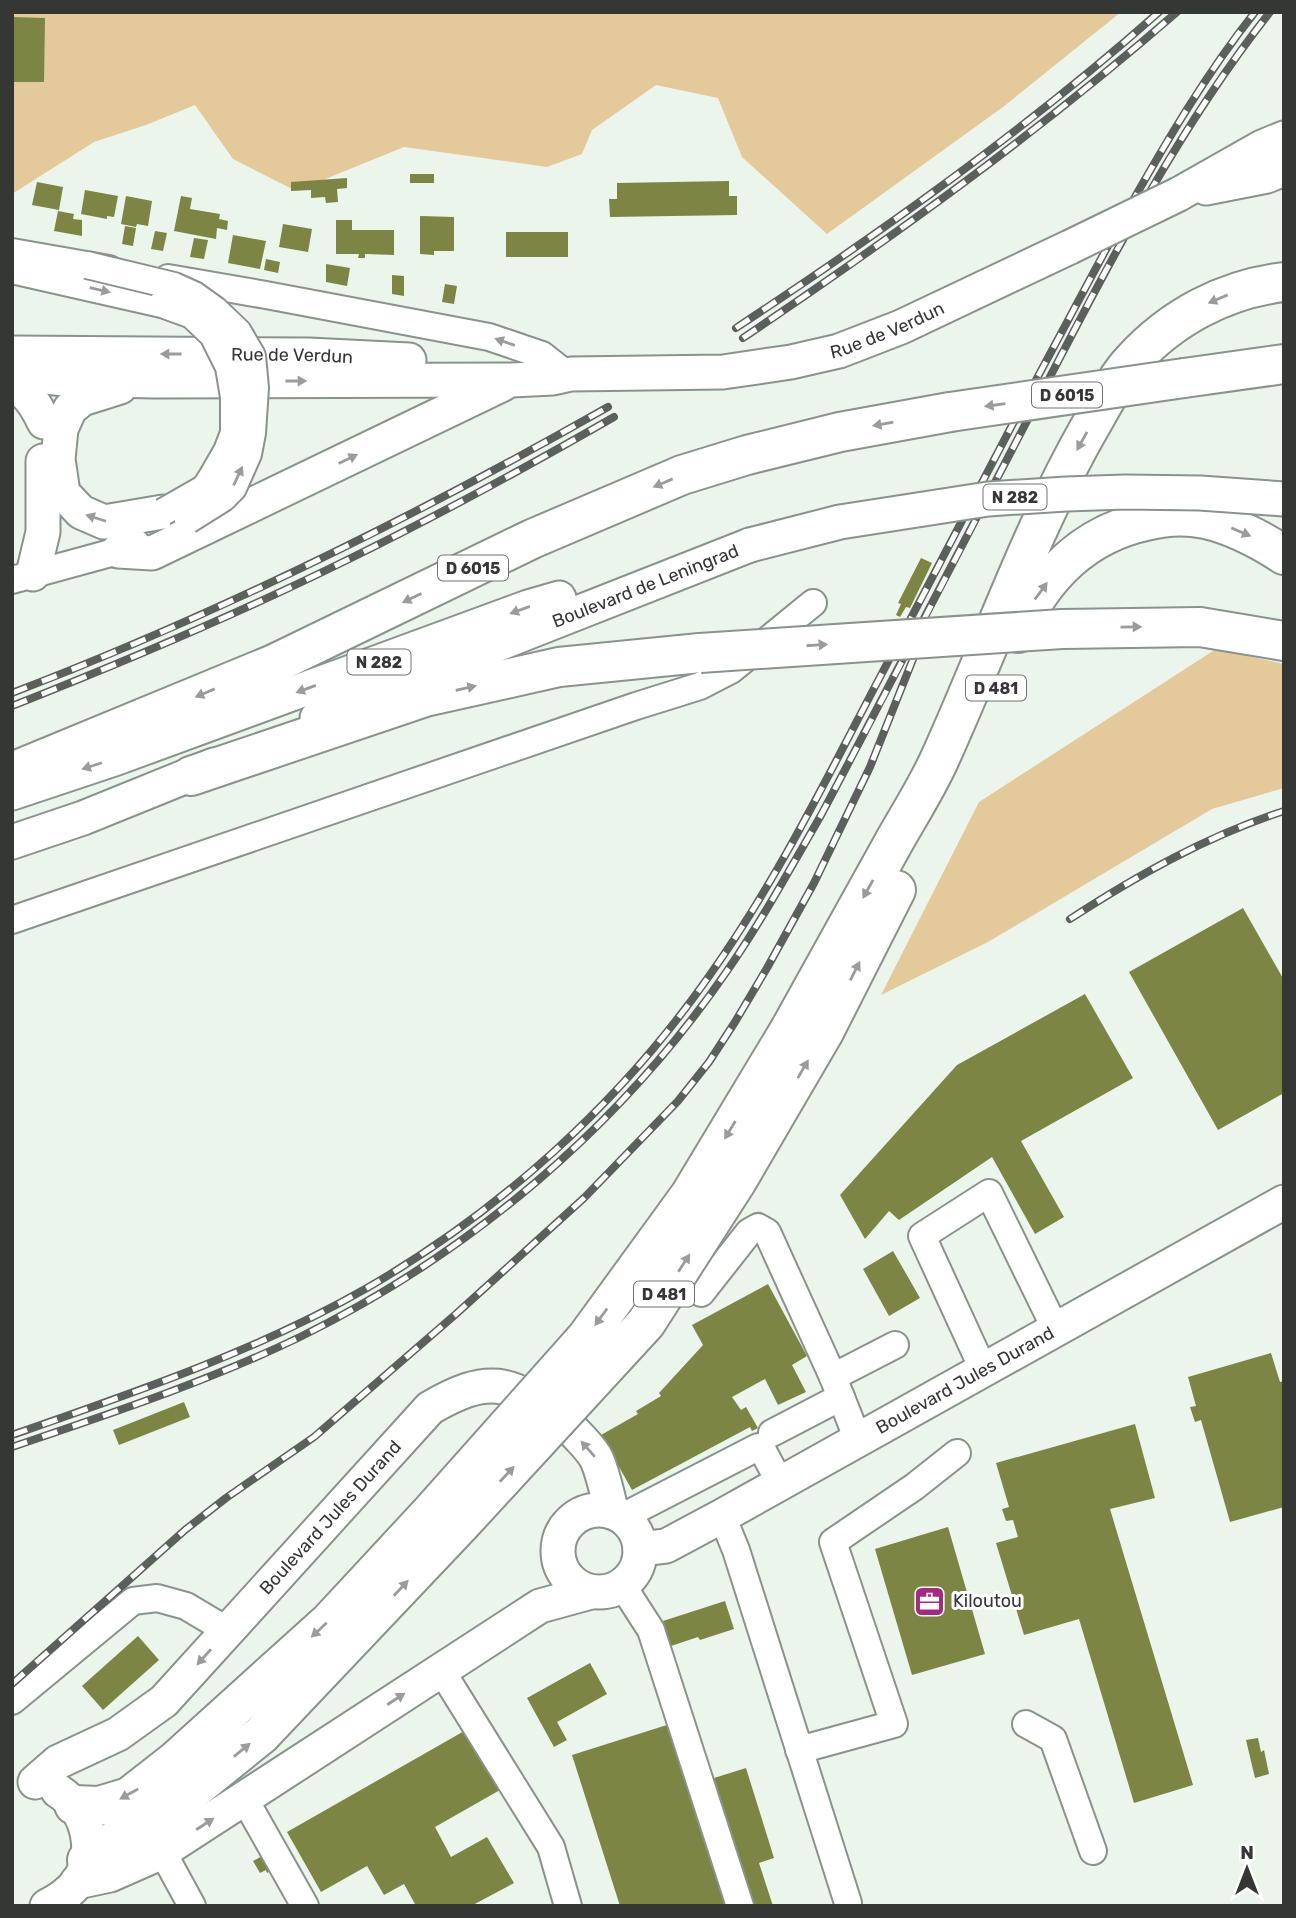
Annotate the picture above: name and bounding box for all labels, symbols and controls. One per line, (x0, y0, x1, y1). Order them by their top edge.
one-way arrow (89, 285, 111, 296)
one-way arrow (1207, 294, 1228, 305)
street label: Rue de Verdun (828, 297, 948, 364)
one-way arrow (494, 336, 515, 347)
street label: Rue de Verdun (231, 343, 353, 368)
one-way arrow (160, 348, 182, 360)
one-way arrow (285, 375, 307, 387)
road number: D 6015 (1032, 382, 1102, 408)
one-way arrow (984, 400, 1006, 411)
one-way arrow (872, 419, 894, 430)
one-way arrow (1076, 432, 1088, 451)
one-way arrow (338, 454, 358, 465)
one-way arrow (233, 466, 244, 486)
one-way arrow (653, 478, 674, 489)
road number: N 282 (984, 484, 1046, 510)
one-way arrow (85, 512, 106, 523)
one-way arrow (1231, 527, 1252, 538)
street label: Boulevard de Leningrad (549, 540, 742, 633)
road number: D 6015 (438, 555, 508, 580)
one-way arrow (1034, 582, 1048, 600)
one-way arrow (402, 592, 422, 603)
one-way arrow (509, 605, 530, 616)
one-way arrow (1120, 621, 1142, 633)
one-way arrow (807, 639, 829, 650)
road number: N 282 (348, 650, 410, 674)
road number: D 481 (966, 676, 1026, 701)
one-way arrow (296, 683, 317, 694)
one-way arrow (455, 683, 477, 694)
one-way arrow (195, 688, 216, 699)
one-way arrow (82, 761, 103, 772)
one-way arrow (862, 879, 874, 899)
one-way arrow (850, 961, 861, 981)
one-way arrow (796, 1059, 809, 1078)
one-way arrow (723, 1120, 736, 1139)
one-way arrow (678, 1253, 691, 1273)
road number: D 481 (634, 1282, 694, 1306)
one-way arrow (594, 1308, 608, 1326)
street label: Boulevard Jules Durand (872, 1322, 1058, 1439)
street label: Boulevard Jules Durand (255, 1436, 406, 1599)
one-way arrow (580, 1440, 596, 1458)
one-way arrow (499, 1465, 515, 1483)
one-way arrow (393, 1579, 410, 1596)
office icon: Kiloutou (913, 1584, 947, 1618)
place label: Kiloutou (953, 1590, 1022, 1612)
one-way arrow (311, 1622, 328, 1638)
one-way arrow (196, 1648, 212, 1666)
one-way arrow (386, 1693, 405, 1706)
one-way arrow (234, 1743, 251, 1758)
one-way arrow (119, 1788, 138, 1800)
one-way arrow (195, 1817, 215, 1830)
north arrow (1212, 1834, 1282, 1904)
text: N (1240, 1841, 1254, 1864)

